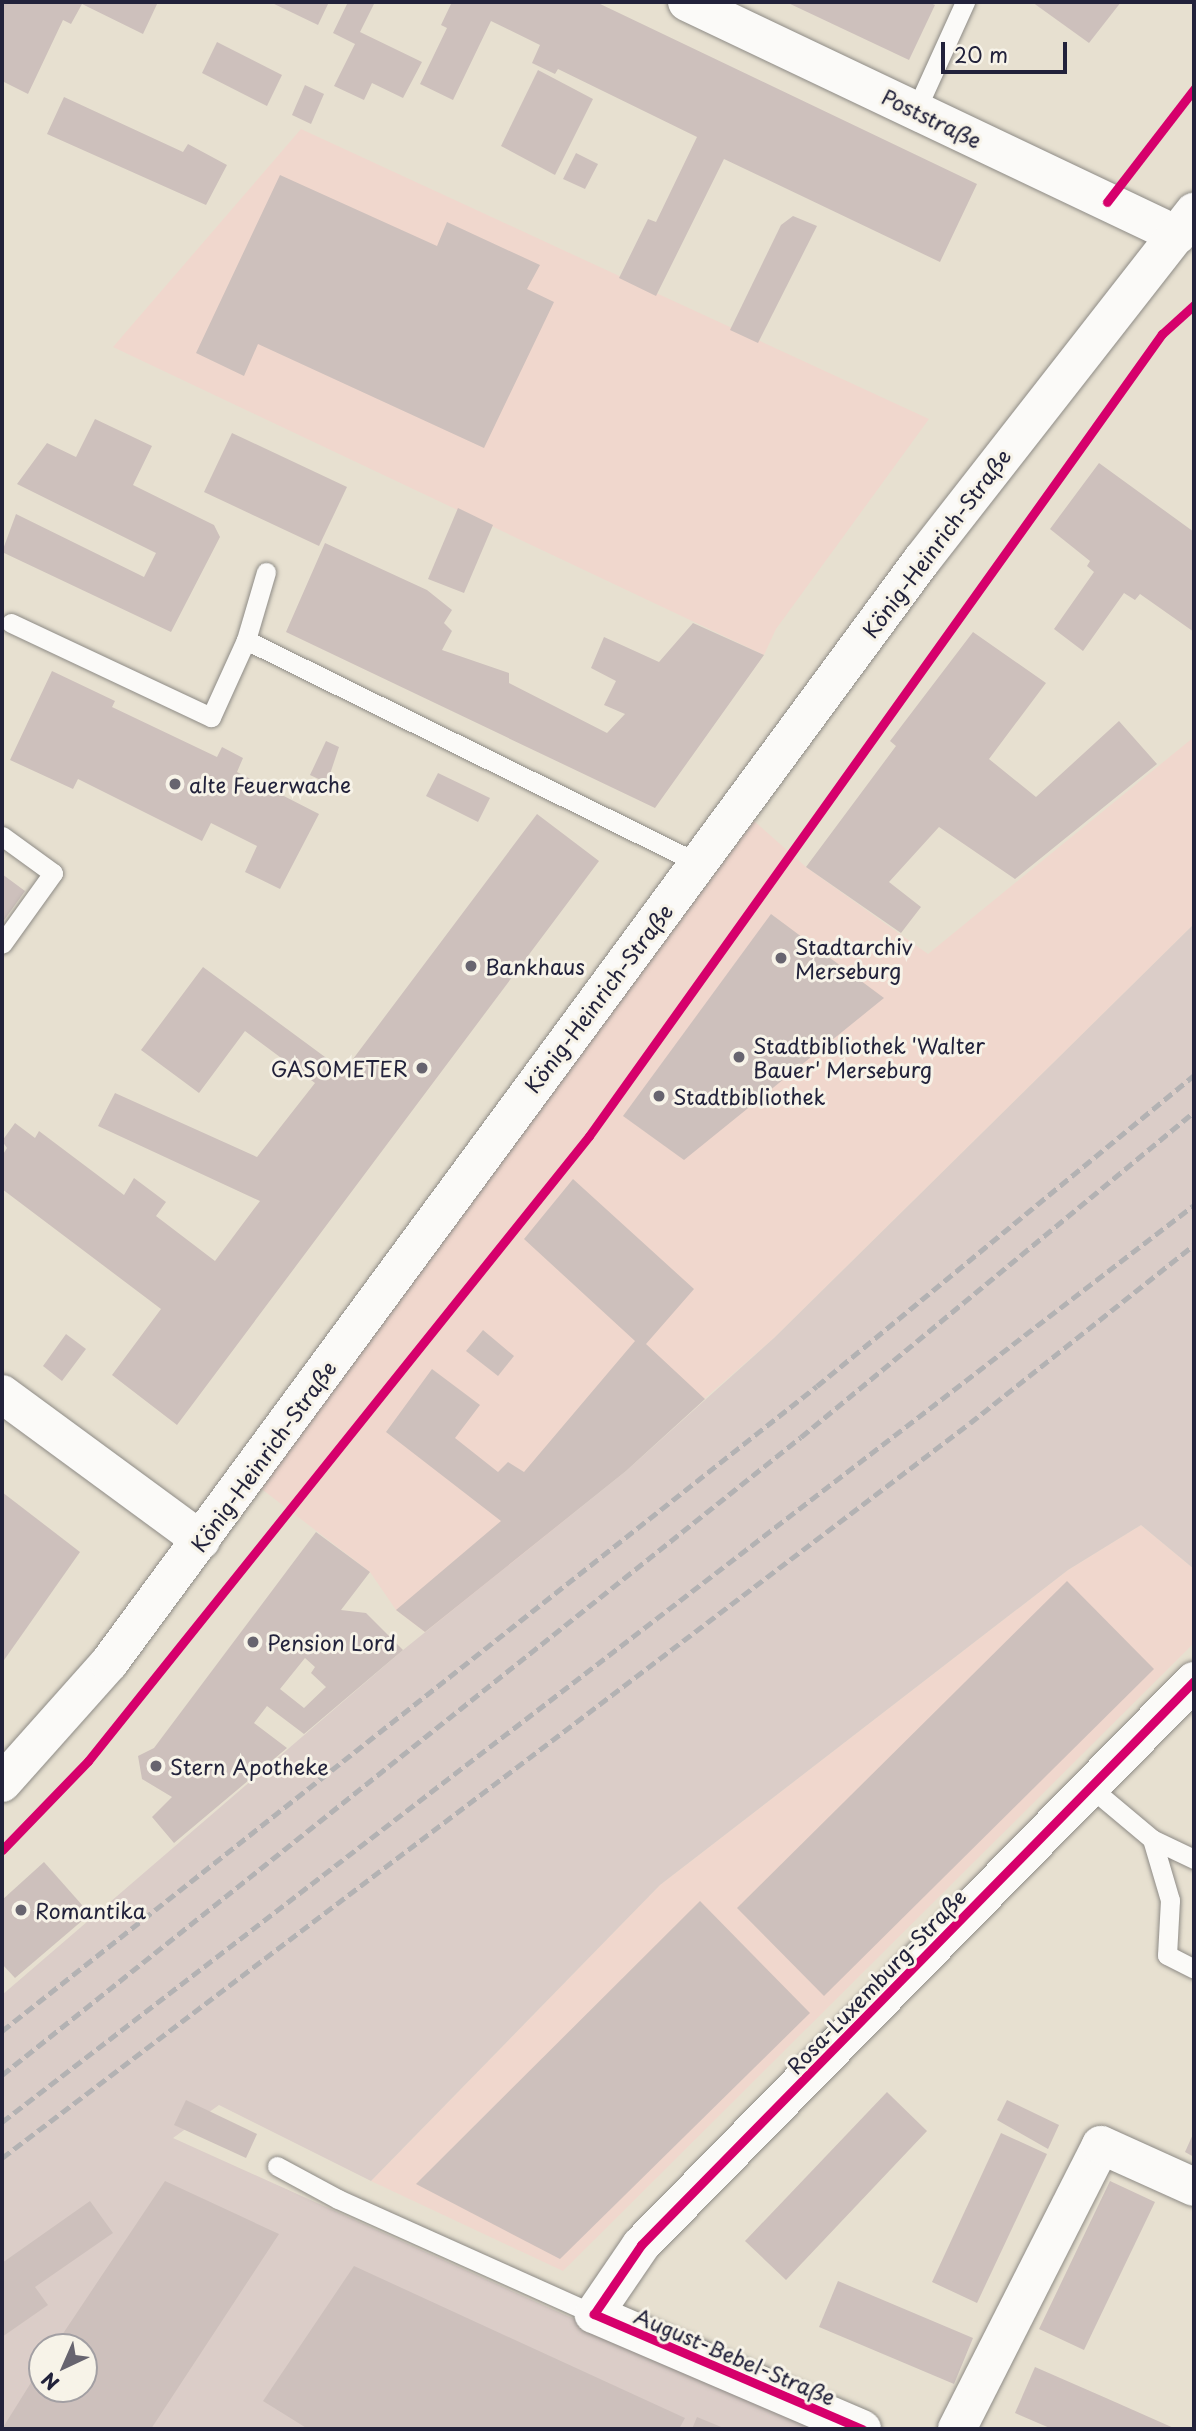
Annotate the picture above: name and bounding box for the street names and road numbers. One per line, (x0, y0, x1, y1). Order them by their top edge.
street label: Poststraße (878, 83, 986, 153)
street label: König-Heinrich-Straße (857, 444, 1015, 642)
street label: König-Heinrich-Straße (519, 899, 677, 1097)
street label: König-Heinrich-Straße (185, 1356, 341, 1556)
street label: Rosa-Luxemburg-Straße (781, 1884, 971, 2078)
street label: August-Bebel-Straße (631, 2302, 839, 2410)

